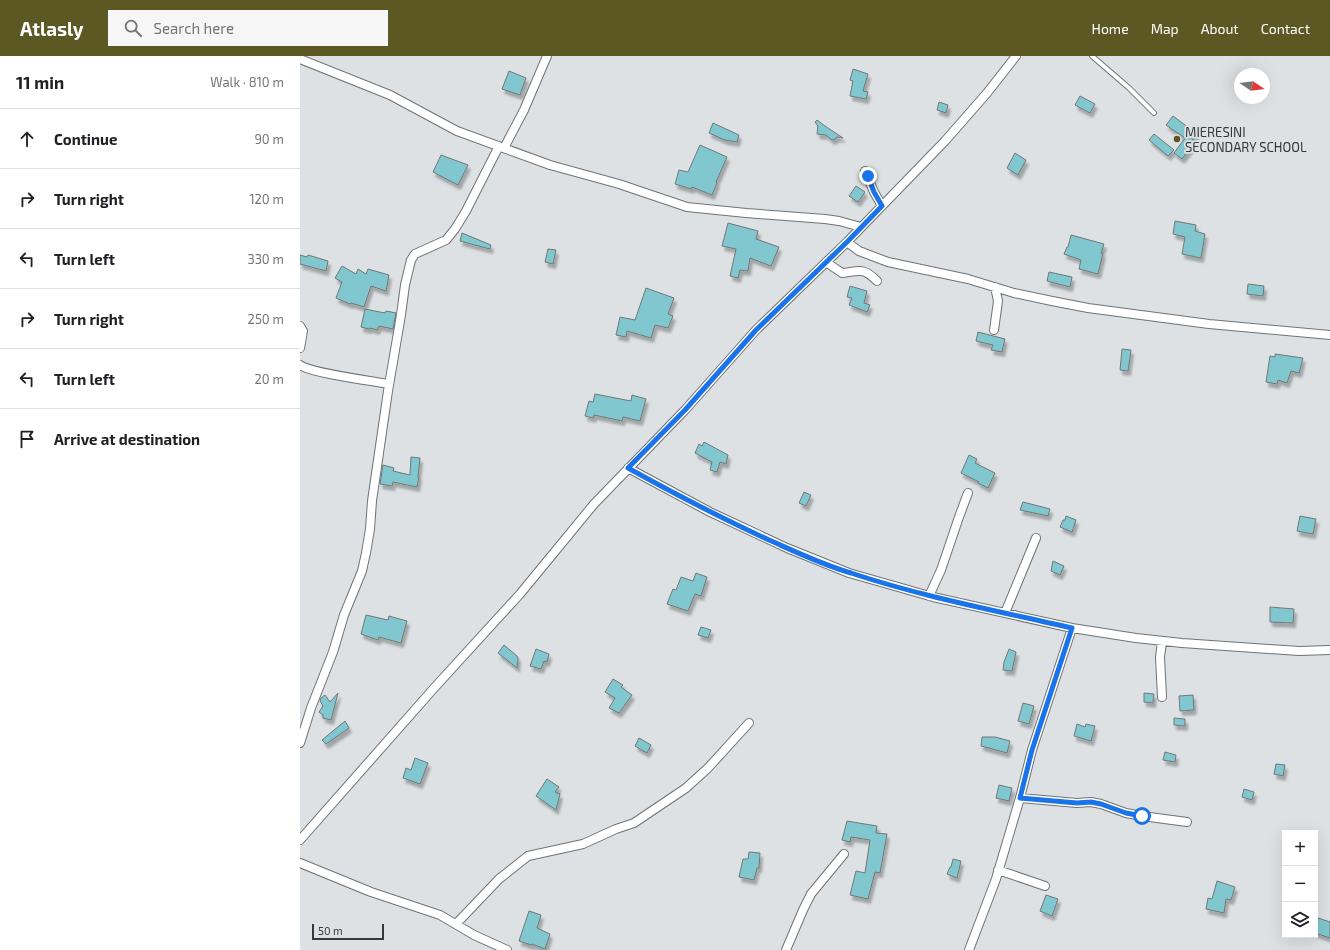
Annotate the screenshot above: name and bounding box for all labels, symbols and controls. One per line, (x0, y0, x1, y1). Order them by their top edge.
search box (108, 10, 388, 46)
text: Atlasly (20, 17, 84, 40)
icon: search (122, 17, 144, 39)
text: Search here (154, 19, 234, 37)
text: Home (1092, 20, 1129, 37)
text: Map (1151, 20, 1179, 37)
text: About (1201, 20, 1239, 37)
text: Contact (1261, 20, 1310, 37)
north arrow (1234, 68, 1270, 104)
text: 11 min (16, 72, 64, 92)
text: Walk · 810 m (210, 74, 284, 90)
place label: MIERESINI SECONDARY SCHOOL (1185, 124, 1307, 155)
icon: ahead (16, 128, 38, 150)
text: Continue (54, 130, 117, 148)
text: 90 m (254, 131, 284, 147)
marker: MIERESINI SECONDARY SCHOOL (1172, 134, 1182, 144)
route end (859, 167, 877, 185)
icon: right (16, 188, 38, 210)
text: Turn right (54, 190, 124, 208)
text: 120 m (249, 191, 284, 207)
icon: left (16, 248, 38, 270)
text: Turn left (54, 250, 115, 268)
text: 330 m (247, 251, 284, 267)
icon: right (16, 308, 38, 330)
text: Turn right (54, 310, 124, 328)
text: 250 m (248, 311, 284, 327)
icon: left (16, 368, 38, 390)
text: Turn left (54, 370, 115, 388)
text: 20 m (255, 371, 284, 387)
icon: arrive (16, 428, 38, 450)
text: Arrive at destination (54, 430, 200, 448)
route start (1133, 807, 1151, 825)
map controls (1282, 830, 1318, 938)
button: + (1282, 830, 1318, 866)
button: − (1282, 866, 1318, 902)
button: layers (1282, 902, 1318, 938)
scale bar (312, 922, 384, 941)
text: 50 m (318, 924, 343, 937)

